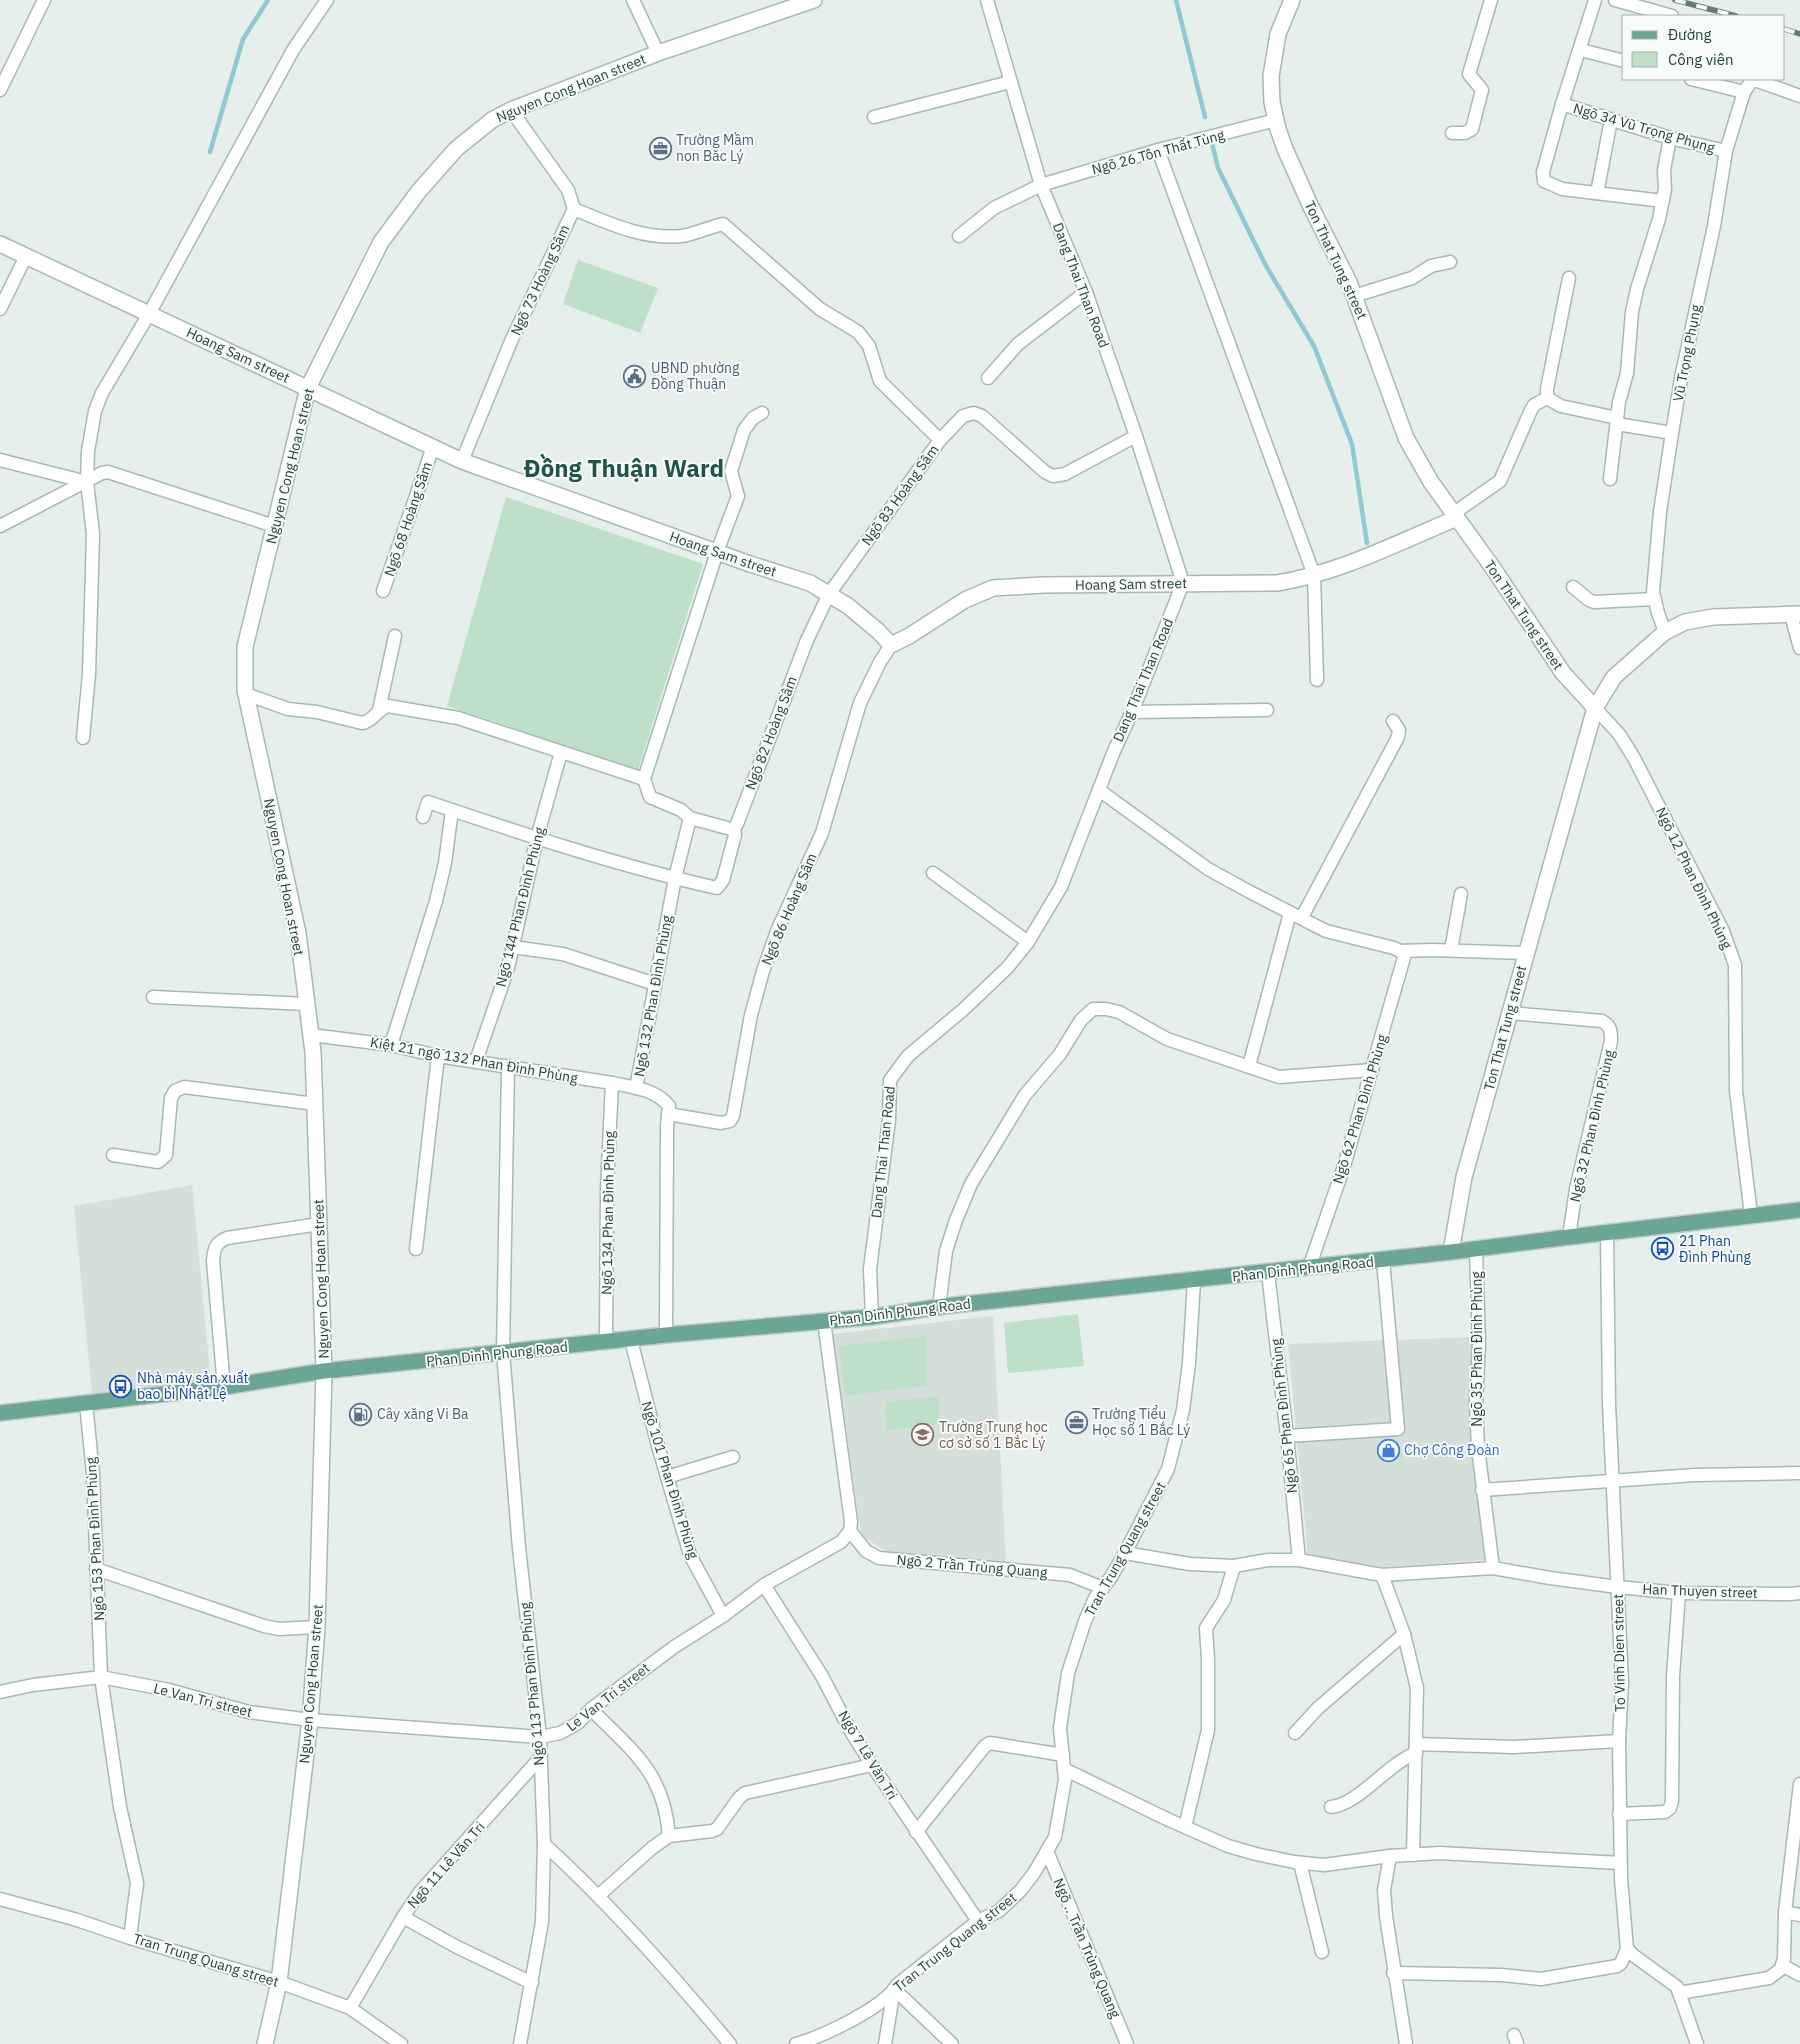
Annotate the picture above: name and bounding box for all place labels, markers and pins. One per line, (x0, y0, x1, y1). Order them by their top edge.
place label: Trường Mầm non Băc Lý (676, 131, 754, 165)
office icon: Trường Mầm non Băc Lý (648, 136, 672, 160)
place label: UBND phường Đồng Thuận (651, 359, 740, 393)
public building icon: UBND phường Đồng Thuận (623, 364, 647, 388)
place label: 21 Phan Đình Phùng (1679, 1232, 1751, 1266)
bus stop icon: 21 Phan Đình Phùng (1651, 1237, 1675, 1261)
place label: Nhà máy sản xuất bao bì Nhật Lệ (137, 1369, 249, 1403)
bus stop icon: Nhà máy sản xuất bao bì Nhật Lệ (109, 1374, 133, 1398)
fuel station icon: Cây xăng Vi Ba (349, 1402, 373, 1426)
place label: Cây xăng Vi Ba (377, 1405, 469, 1423)
place label: Trường Tiểu Học số 1 Bắc Lý (1092, 1405, 1190, 1439)
office icon: Trường Tiểu Học số 1 Bắc Lý (1064, 1410, 1088, 1434)
place label: Trường Trung học cơ sở số 1 Bắc Lý (939, 1418, 1048, 1452)
school or university icon: Trường Trung học cơ sở số 1 Bắc Lý (911, 1423, 935, 1447)
shop icon: Chợ Công Đoàn (1376, 1438, 1400, 1462)
place label: Chợ Công Đoàn (1404, 1441, 1500, 1459)

